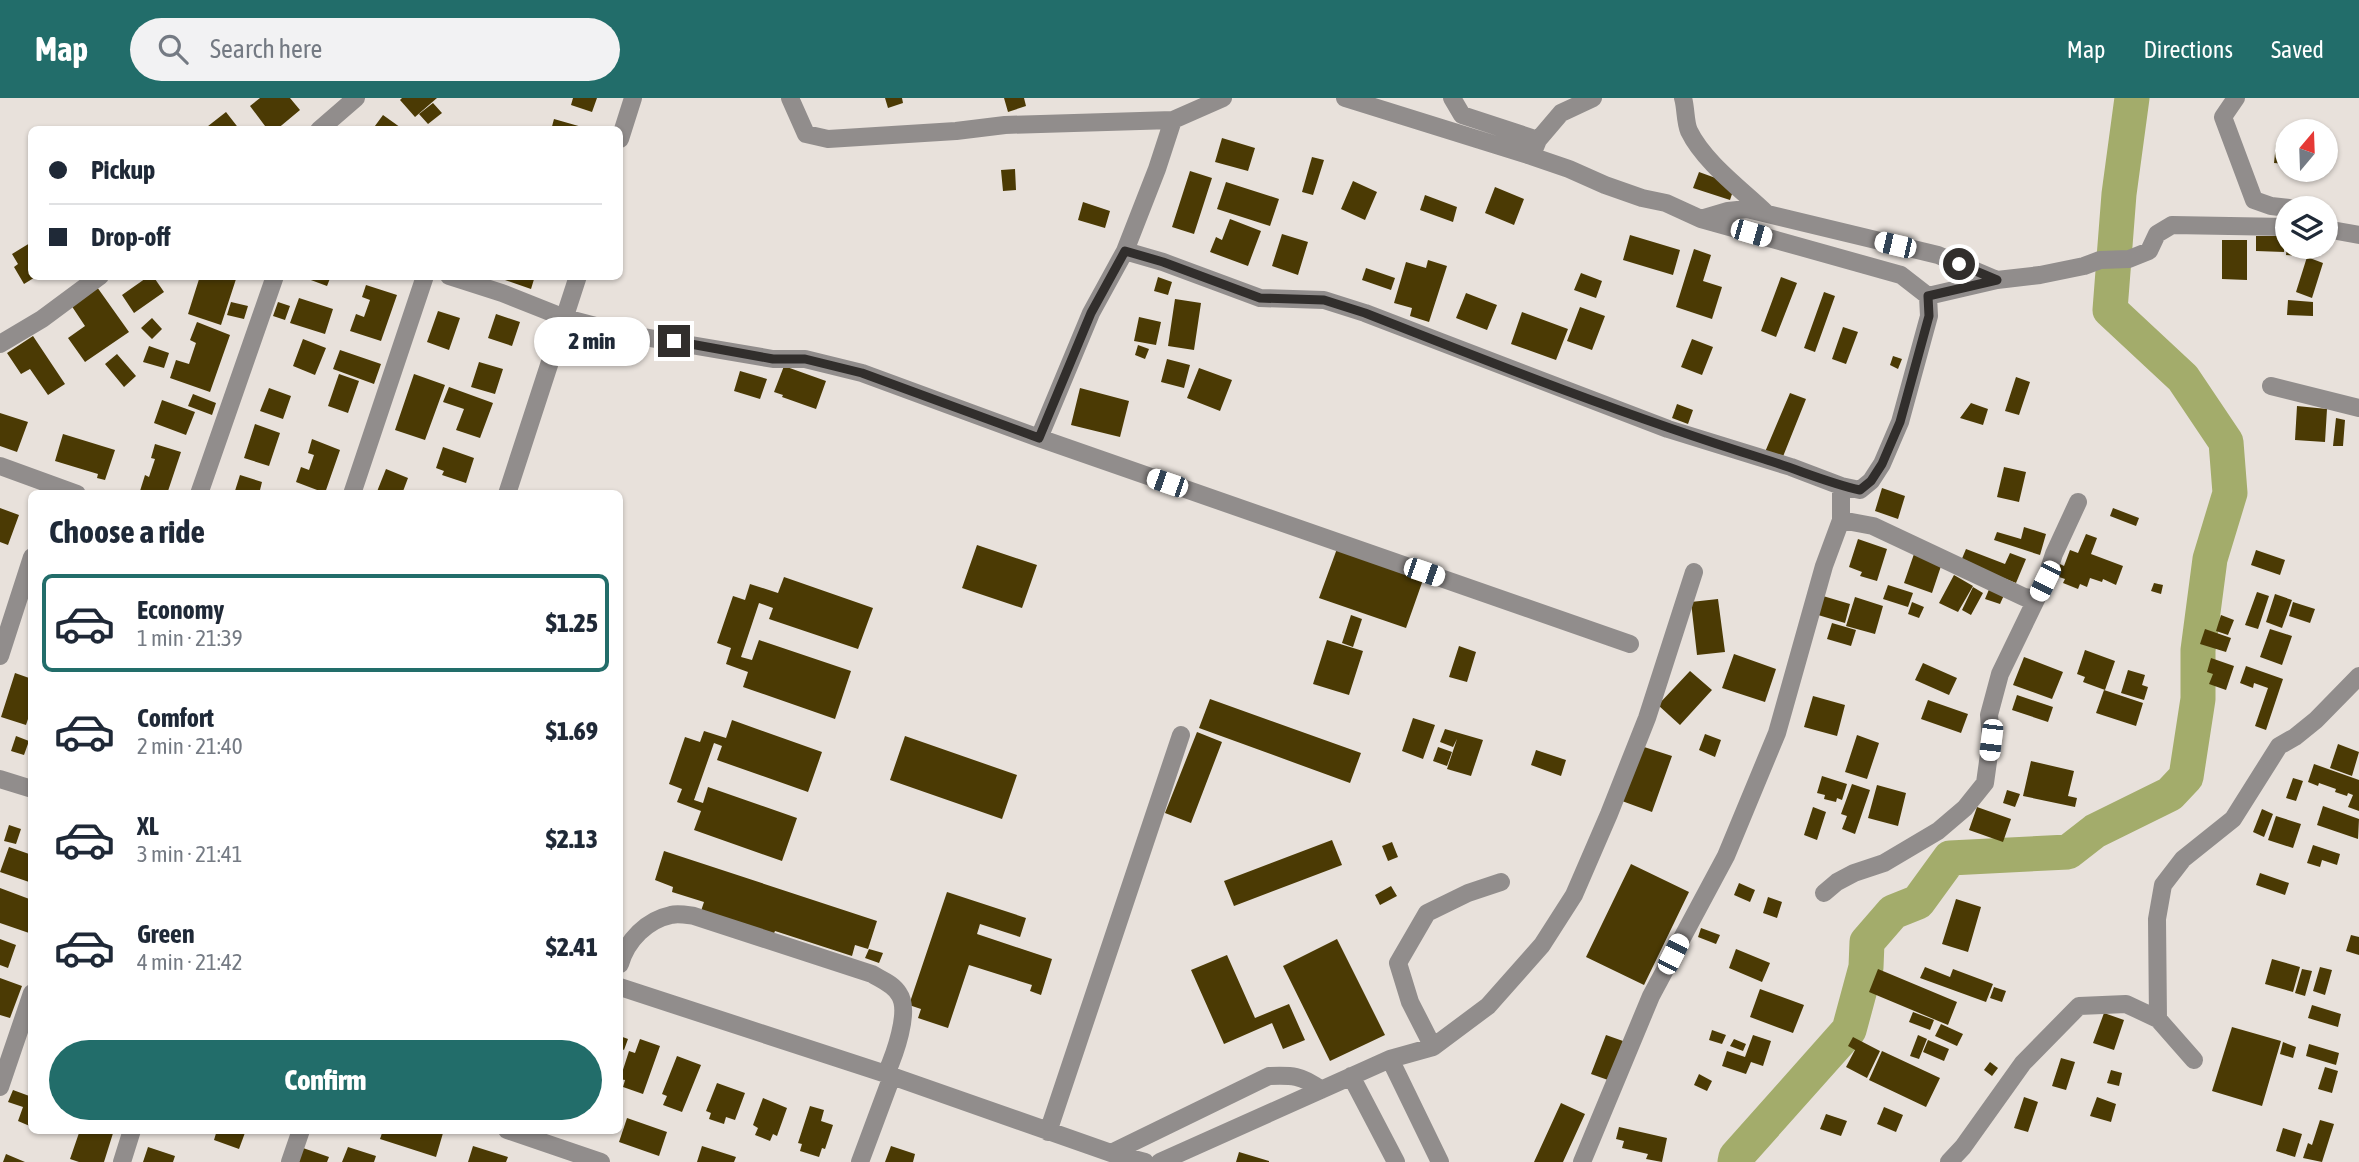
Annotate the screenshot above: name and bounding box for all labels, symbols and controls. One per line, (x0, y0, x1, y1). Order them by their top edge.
search box (130, 18, 620, 81)
text: Map (35, 30, 88, 68)
icon: search (154, 30, 192, 68)
text: Search here (210, 34, 322, 64)
text: Map (2067, 36, 2105, 63)
text: Directions (2143, 36, 2233, 63)
text: Saved (2271, 36, 2324, 63)
north arrow (2275, 119, 2338, 182)
map controls (2275, 119, 2338, 259)
text: Pickup (91, 155, 155, 185)
button: layers (2275, 196, 2338, 259)
car (1728, 217, 1775, 249)
text: Drop-off (91, 222, 171, 252)
car (1873, 230, 1918, 260)
route start (1943, 248, 1975, 280)
callout: 2 min (534, 316, 650, 366)
route end (658, 325, 690, 357)
text: 2 min (569, 328, 615, 354)
car (1144, 466, 1191, 500)
text: Choose a ride (49, 513, 205, 550)
car (1401, 555, 1448, 589)
car (2027, 558, 2064, 604)
icon: car (53, 592, 116, 655)
text: Economy (137, 595, 224, 625)
text: $1.25 (546, 608, 598, 638)
text: 1 min · 21:39 (137, 625, 243, 651)
icon: car (53, 700, 116, 763)
text: Comfort (137, 703, 214, 733)
text: $1.69 (546, 716, 598, 746)
car (1979, 718, 2004, 762)
text: 2 min · 21:40 (137, 733, 243, 759)
icon: car (53, 808, 116, 871)
text: XL (137, 811, 159, 841)
text: $2.13 (546, 824, 598, 854)
text: 3 min · 21:41 (137, 841, 243, 867)
icon: car (53, 916, 116, 979)
text: Green (137, 919, 195, 949)
car (1655, 931, 1692, 977)
text: $2.41 (546, 932, 598, 962)
text: 4 min · 21:42 (137, 949, 243, 975)
button: Confirm (49, 1040, 602, 1120)

